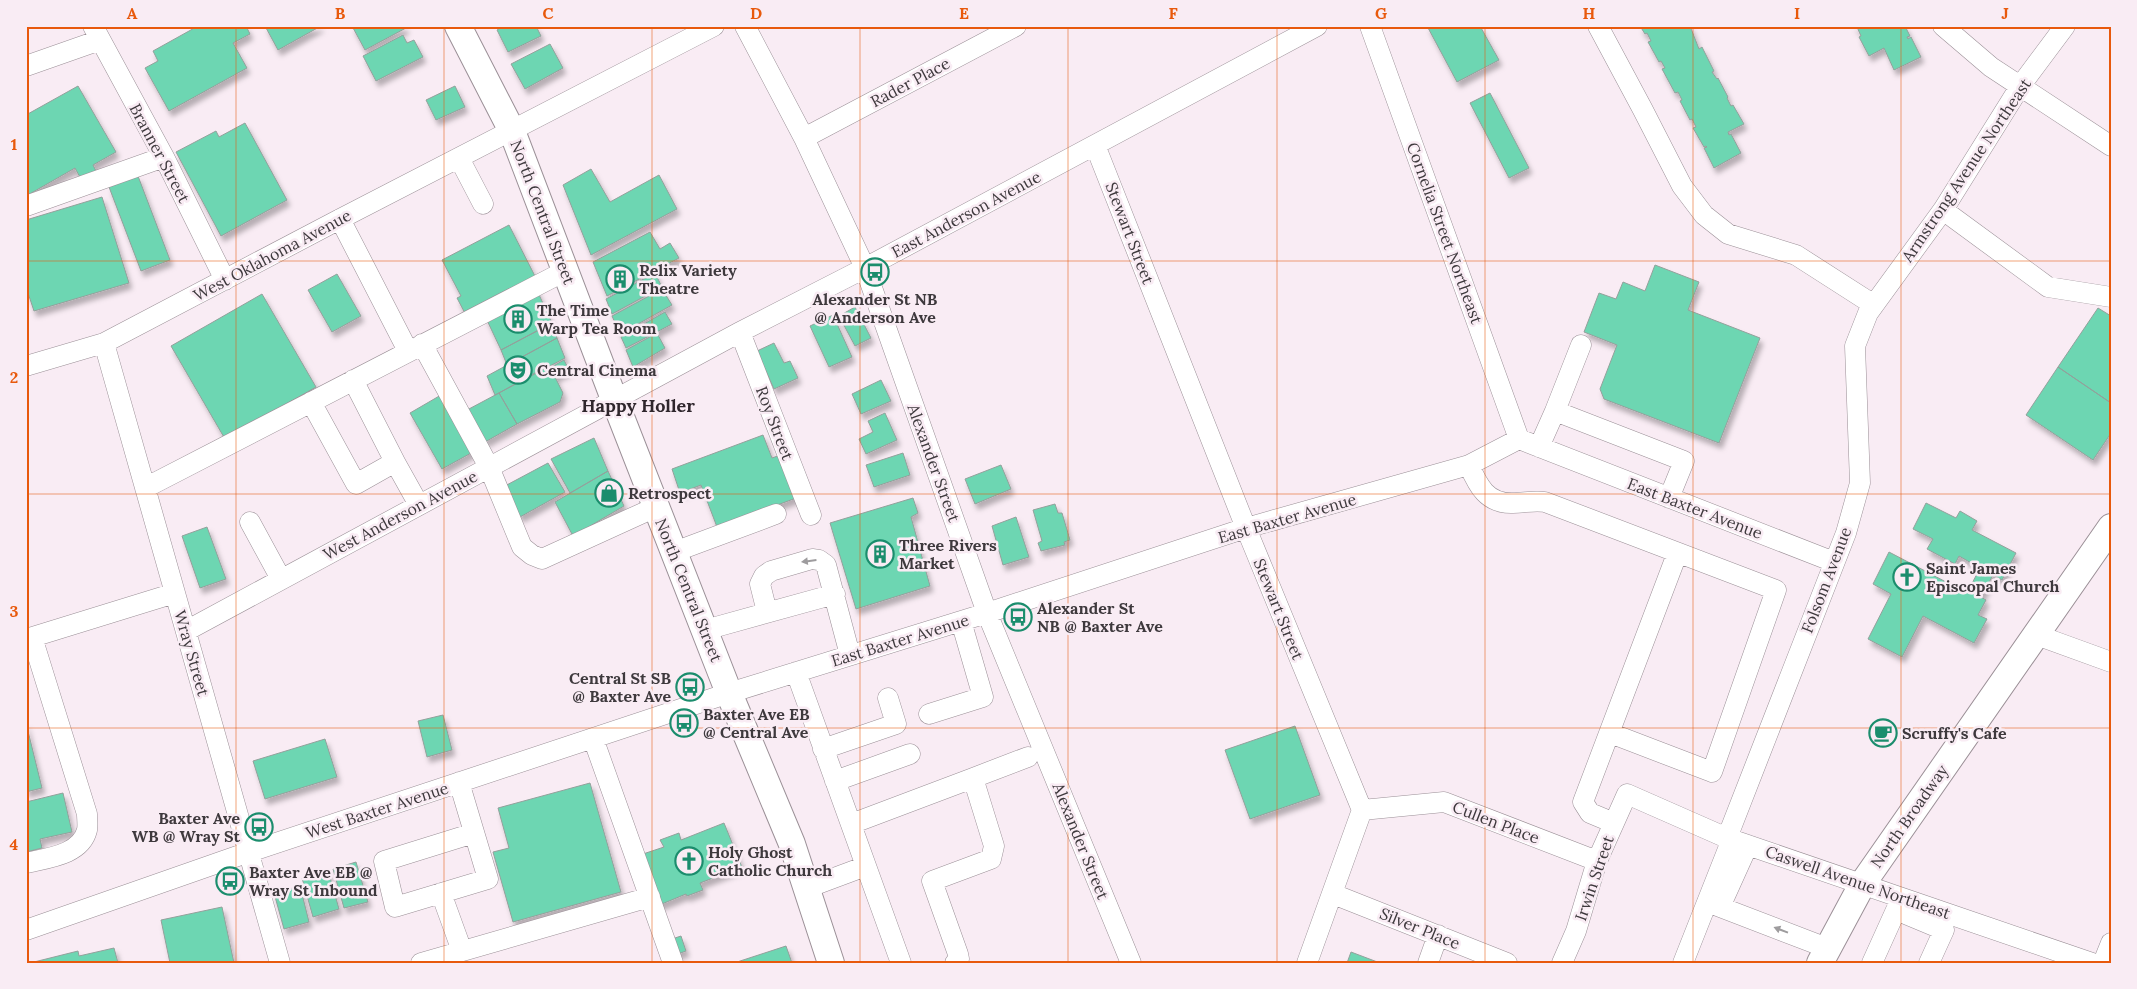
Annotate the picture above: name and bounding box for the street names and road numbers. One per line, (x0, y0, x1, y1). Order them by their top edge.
street label: Rader Place (867, 53, 953, 111)
street label: Armstrong Avenue Northeast (1896, 74, 2035, 266)
street label: Branner Street (125, 100, 195, 207)
street label: North Central Street (506, 137, 580, 288)
street label: Cornelia Street Northeast (1403, 140, 1487, 327)
street label: East Anderson Avenue (888, 166, 1044, 262)
street label: Stewart Street (1101, 179, 1159, 288)
street label: West Oklahoma Avenue (190, 205, 355, 305)
street label: Roy Street (752, 383, 798, 463)
street label: Alexander Street (903, 400, 965, 526)
street label: West Anderson Avenue (320, 466, 481, 564)
street label: East Baxter Avenue (1625, 473, 1766, 543)
street label: East Baxter Avenue (1216, 489, 1359, 547)
street label: North Central Street (651, 515, 727, 665)
street label: Folsom Avenue (1797, 524, 1855, 636)
street label: Stewart Street (1250, 555, 1309, 663)
street label: Wray Street (170, 608, 214, 699)
street label: East Baxter Avenue (829, 609, 972, 670)
street label: North Broadway (1866, 760, 1952, 871)
street label: West Baxter Avenue (303, 777, 451, 842)
street label: Alexander Street (1048, 779, 1114, 903)
street label: Cullen Place (1450, 796, 1543, 848)
street label: Irwin Street (1570, 832, 1618, 923)
street label: Caswell Avenue Northeast (1763, 841, 1954, 923)
street label: Silver Place (1377, 903, 1463, 953)

